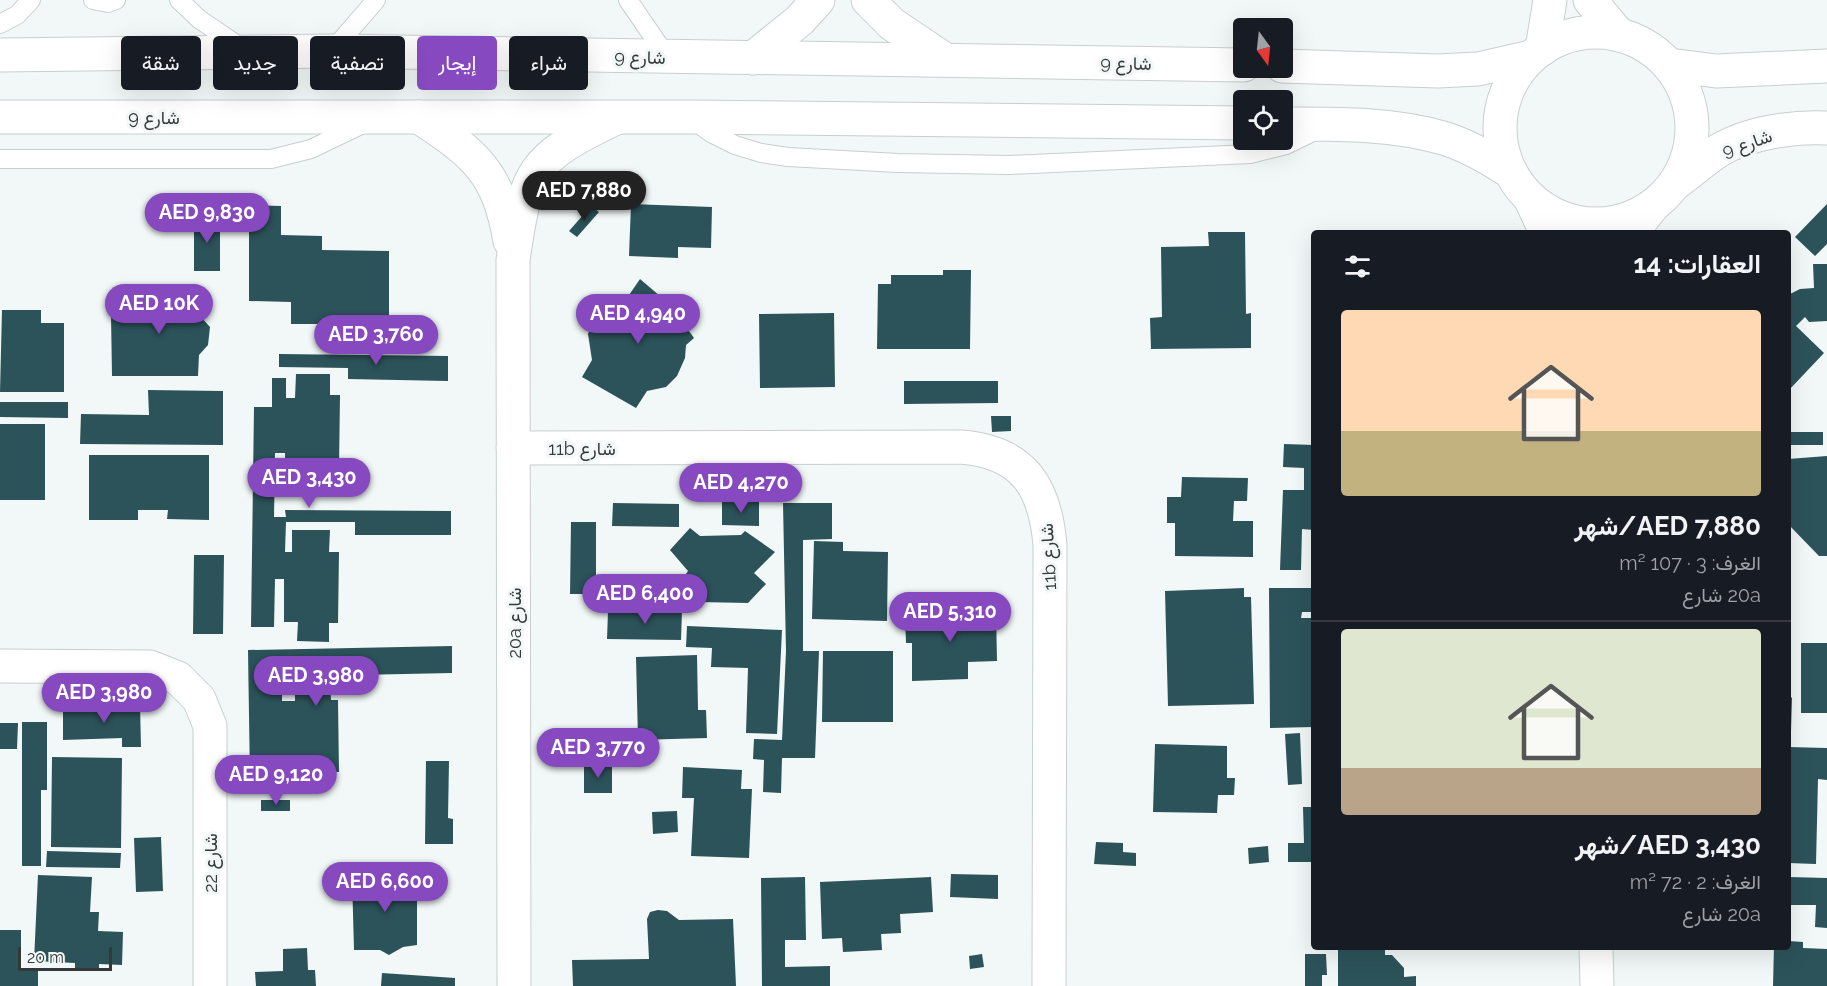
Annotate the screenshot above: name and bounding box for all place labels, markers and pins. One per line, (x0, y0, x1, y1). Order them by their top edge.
pin: AED 7,880 (515, 171, 653, 222)
pin: AED 9,830 (138, 193, 276, 244)
pin: AED 10K (104, 284, 214, 335)
pin: AED 4,940 (569, 294, 707, 345)
pin: AED 3,760 (307, 315, 445, 366)
pin: AED 3,430 (240, 458, 378, 509)
pin: AED 4,270 (672, 463, 810, 514)
pin: AED 6,400 (576, 574, 714, 625)
pin: AED 5,310 (881, 592, 1019, 643)
pin: AED 3,980 (247, 656, 385, 707)
pin: AED 3,980 (35, 673, 173, 724)
pin: AED 3,770 (529, 728, 667, 779)
pin: AED 9,120 (207, 755, 345, 806)
pin: AED 6,600 (316, 862, 454, 913)

